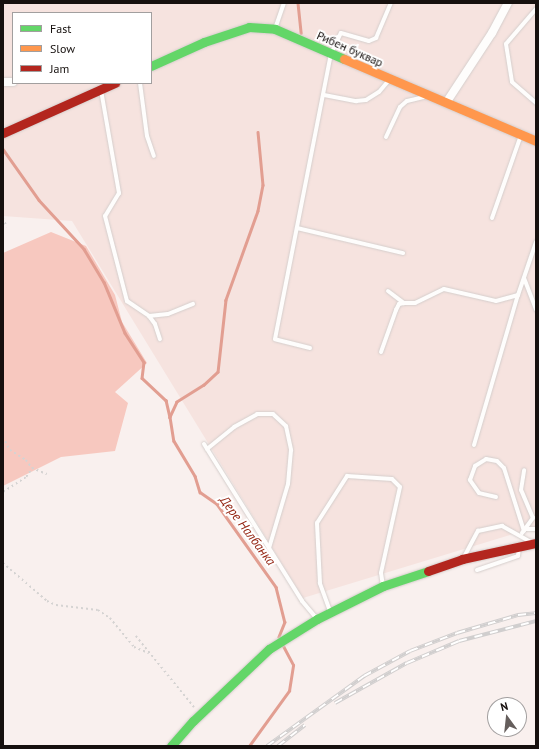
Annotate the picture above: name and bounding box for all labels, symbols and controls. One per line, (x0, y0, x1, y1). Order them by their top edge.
legend (12, 12, 152, 84)
text: Fast (50, 21, 71, 36)
street label: Рибен буквар (315, 28, 385, 70)
text: Slow (50, 41, 75, 56)
text: Jam (50, 61, 69, 76)
water label: Дере Налбанка (216, 493, 278, 569)
north arrow (487, 697, 527, 737)
text: N (499, 699, 509, 714)

